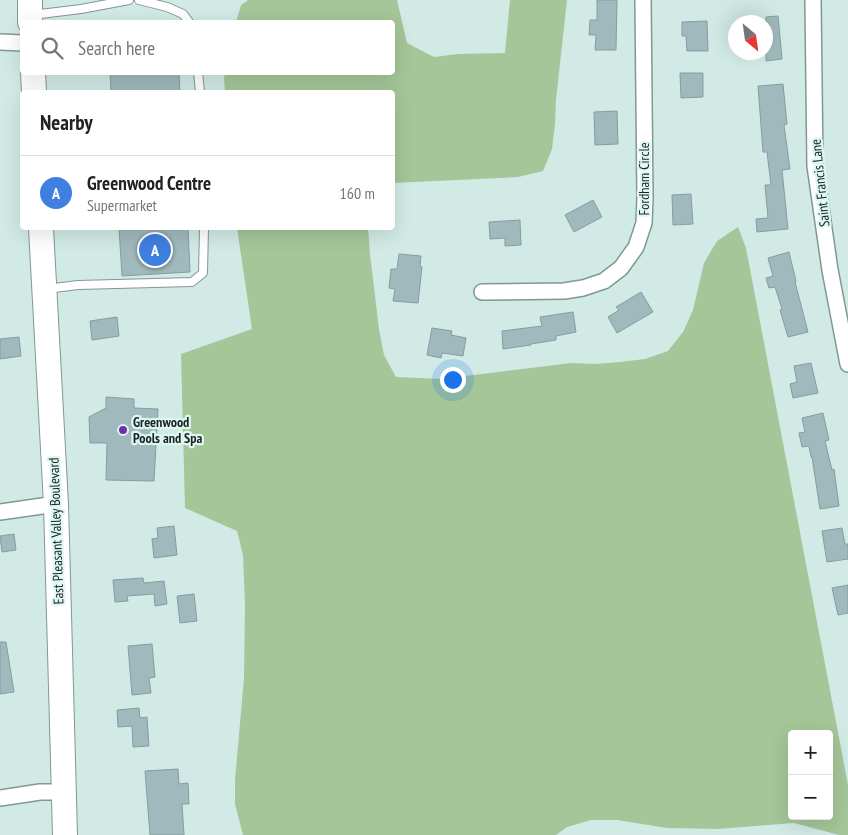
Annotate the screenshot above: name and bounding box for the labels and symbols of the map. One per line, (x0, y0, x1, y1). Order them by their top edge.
north arrow (728, 15, 773, 60)
street label: Saint Francis Lane (806, 138, 834, 228)
street label: Fordham Circle (635, 142, 653, 215)
pin: A (139, 231, 171, 269)
your location (440, 367, 466, 393)
place label: Greenwood Pools and Spa (133, 413, 202, 447)
marker: Greenwood Pools and Spa (117, 424, 129, 436)
street label: East Pleasant Valley Boulevard (44, 457, 68, 605)

